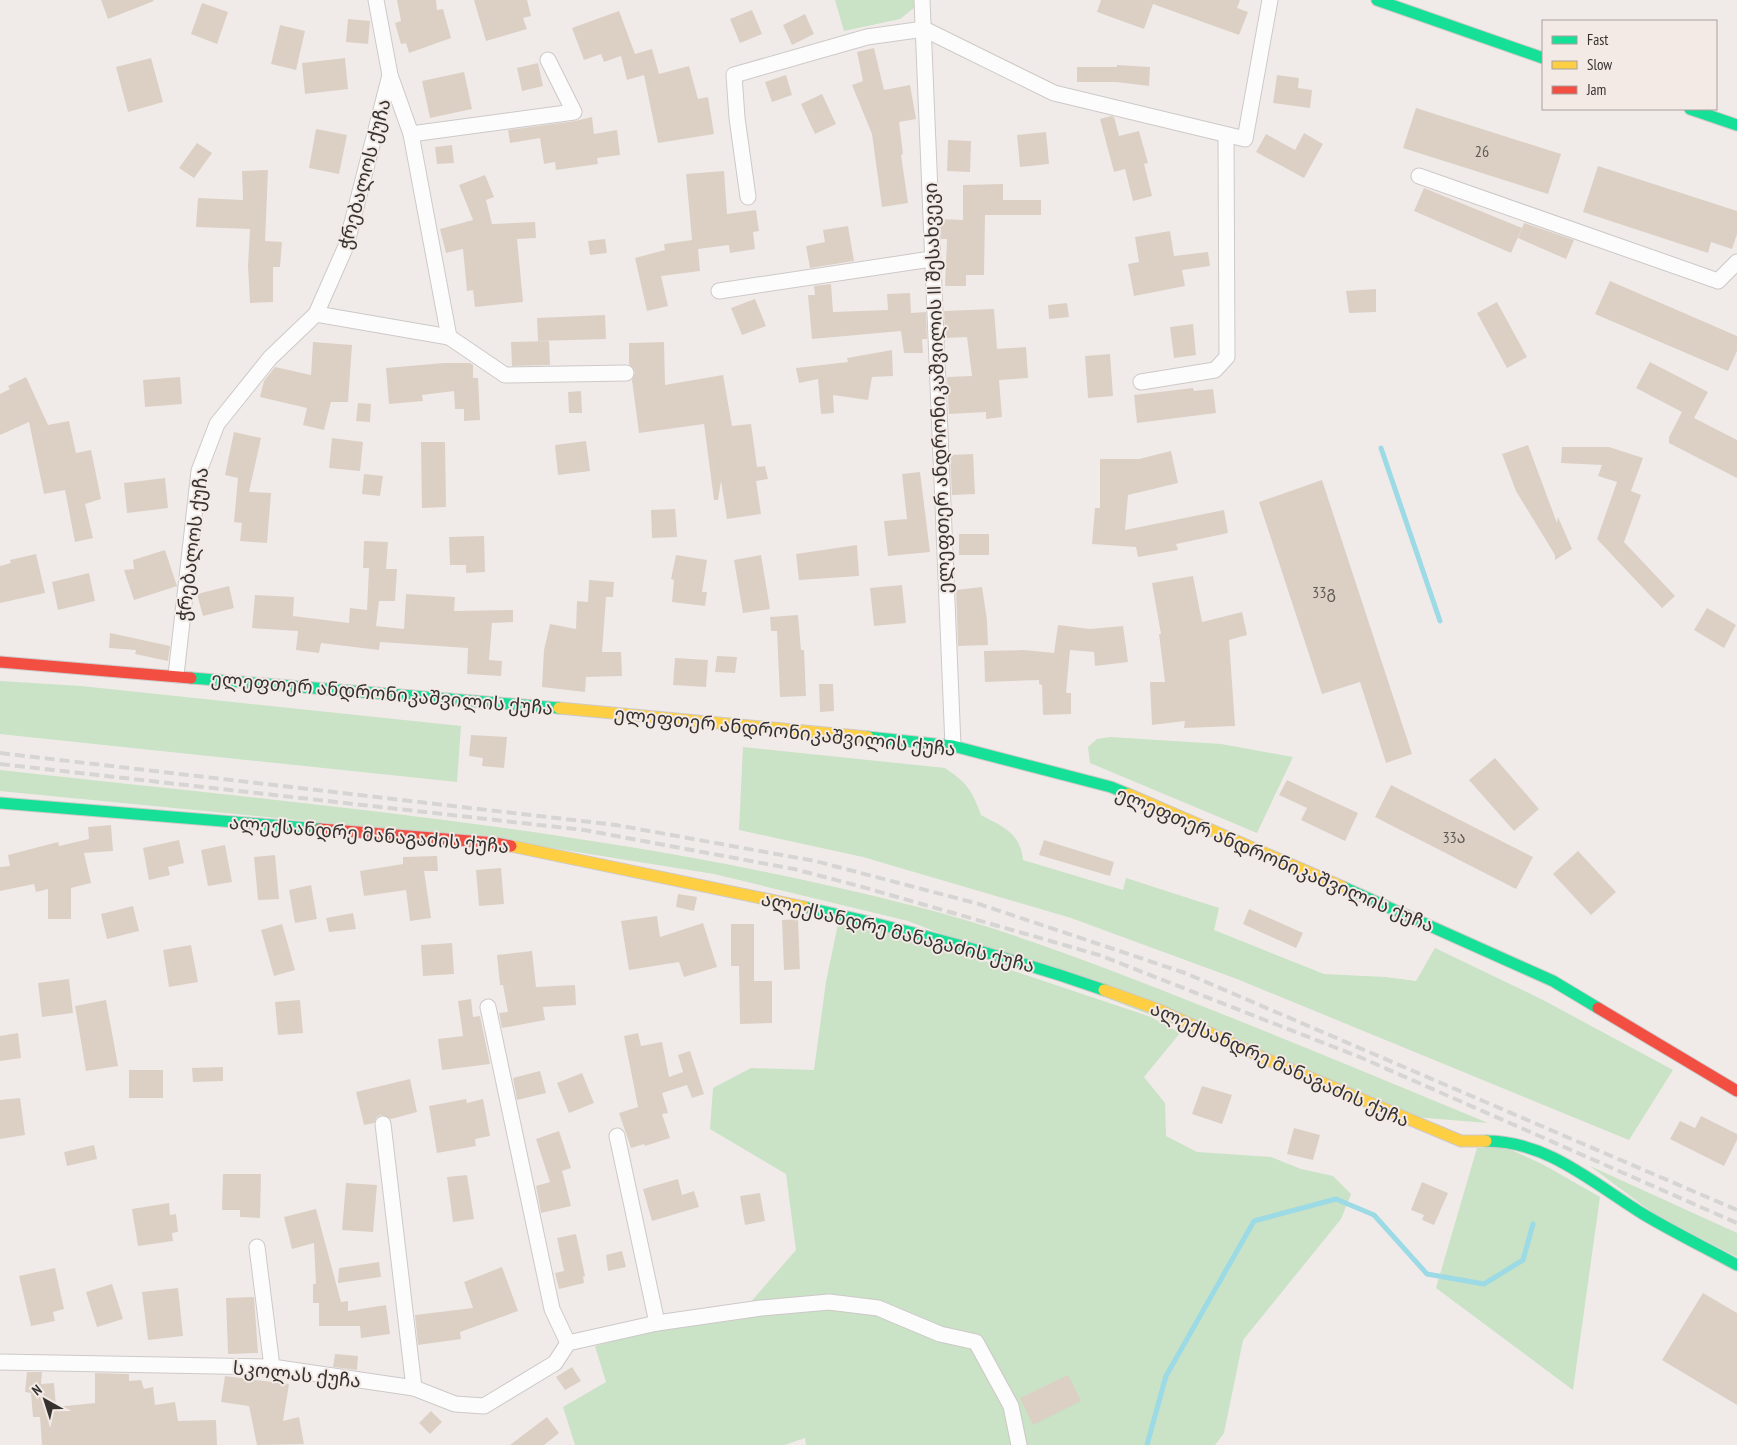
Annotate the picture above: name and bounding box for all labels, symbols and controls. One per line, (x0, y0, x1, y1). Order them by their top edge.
legend (1542, 20, 1717, 110)
text: Fast (1587, 30, 1608, 49)
text: Slow (1587, 55, 1612, 74)
text: Jam (1586, 80, 1606, 99)
street label: ჭრებალოს ქუჩა (332, 96, 397, 252)
house number: 26 (1475, 141, 1489, 161)
street label: ელეფთერ ანდრონიკაშვილის II შესახვევი (918, 182, 957, 594)
street label: ჭრებალოს ქუჩა (171, 466, 214, 622)
house number: 33გ (1312, 582, 1336, 602)
street label: ელეფთერ ანდრონიკაშვილის ქუჩა (210, 666, 554, 721)
street label: ელეფთერ ანდრონიკაშვილის ქუჩა (613, 701, 957, 762)
street label: ელეფთერ ანდრონიკაშვილის ქუჩა (1112, 781, 1438, 938)
street label: ალექსანდრე მანაგაძის ქუჩა (228, 810, 510, 859)
house number: 33ა (1442, 827, 1466, 847)
street label: ალექსანდრე მანაგაძის ქუჩა (759, 886, 1037, 979)
street label: ალექსანდრე მანაგაძის ქუჩა (1146, 996, 1413, 1133)
street label: სკოლას ქუჩა (232, 1355, 362, 1394)
north arrow (20, 1375, 70, 1425)
text: N (28, 1381, 45, 1399)

